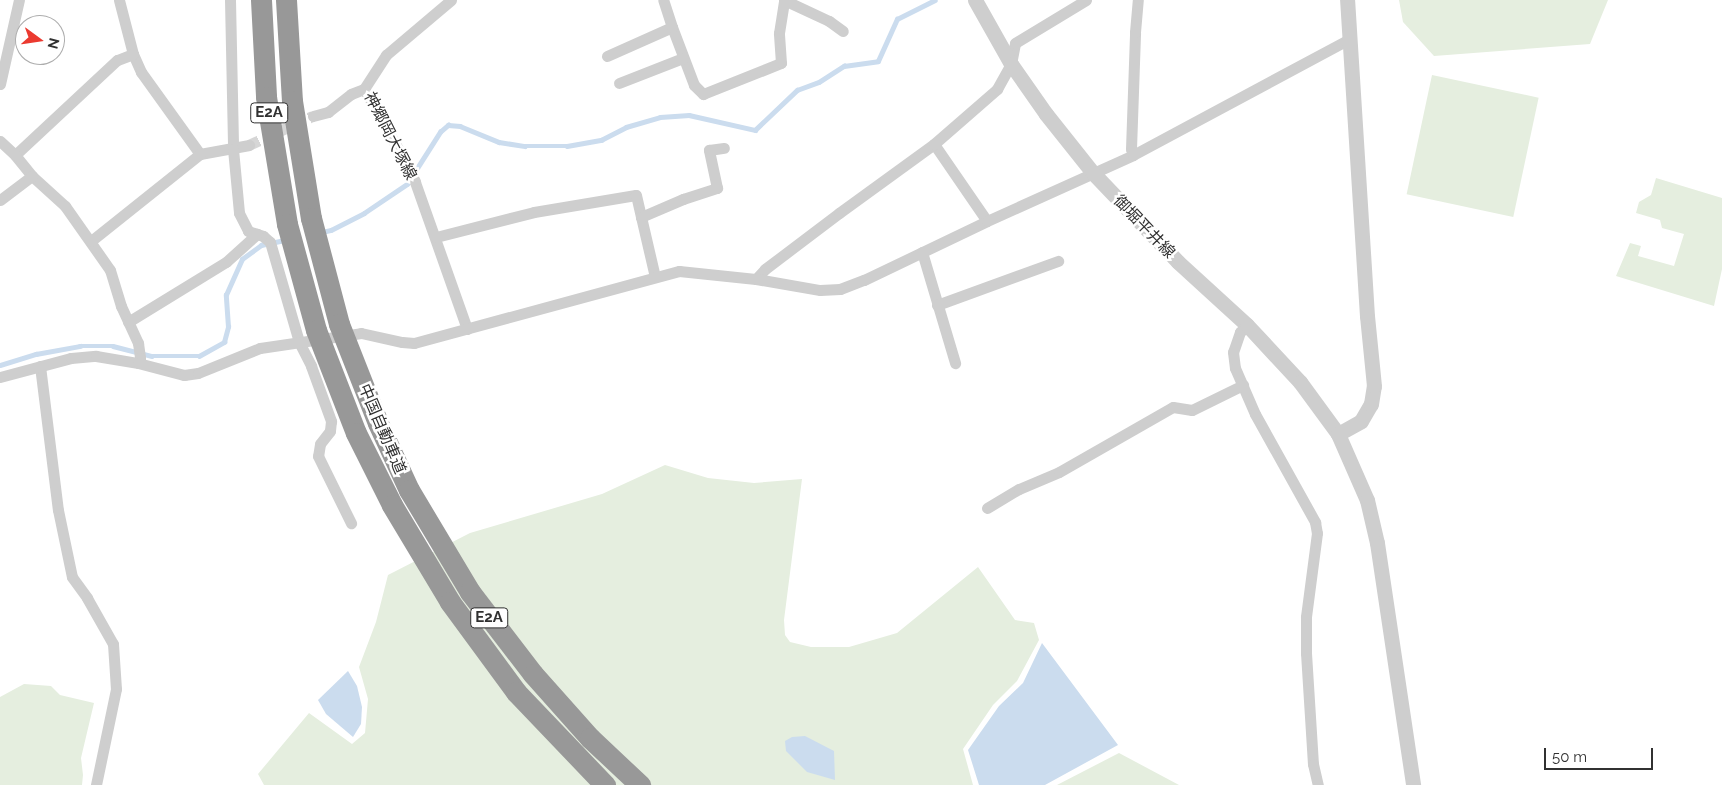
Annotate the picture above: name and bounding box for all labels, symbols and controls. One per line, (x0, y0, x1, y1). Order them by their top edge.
north arrow (15, 15, 65, 65)
text: N (45, 36, 63, 51)
street label: 神郷岡大塚線 (360, 89, 420, 183)
road number: E2A (249, 100, 289, 126)
street label: 御堀平井線 (1109, 192, 1179, 262)
street label: 中国自動車道 (354, 381, 410, 477)
road number: E2A (469, 606, 509, 630)
scale bar (1547, 738, 1656, 770)
text: 50 m (1552, 748, 1587, 766)

